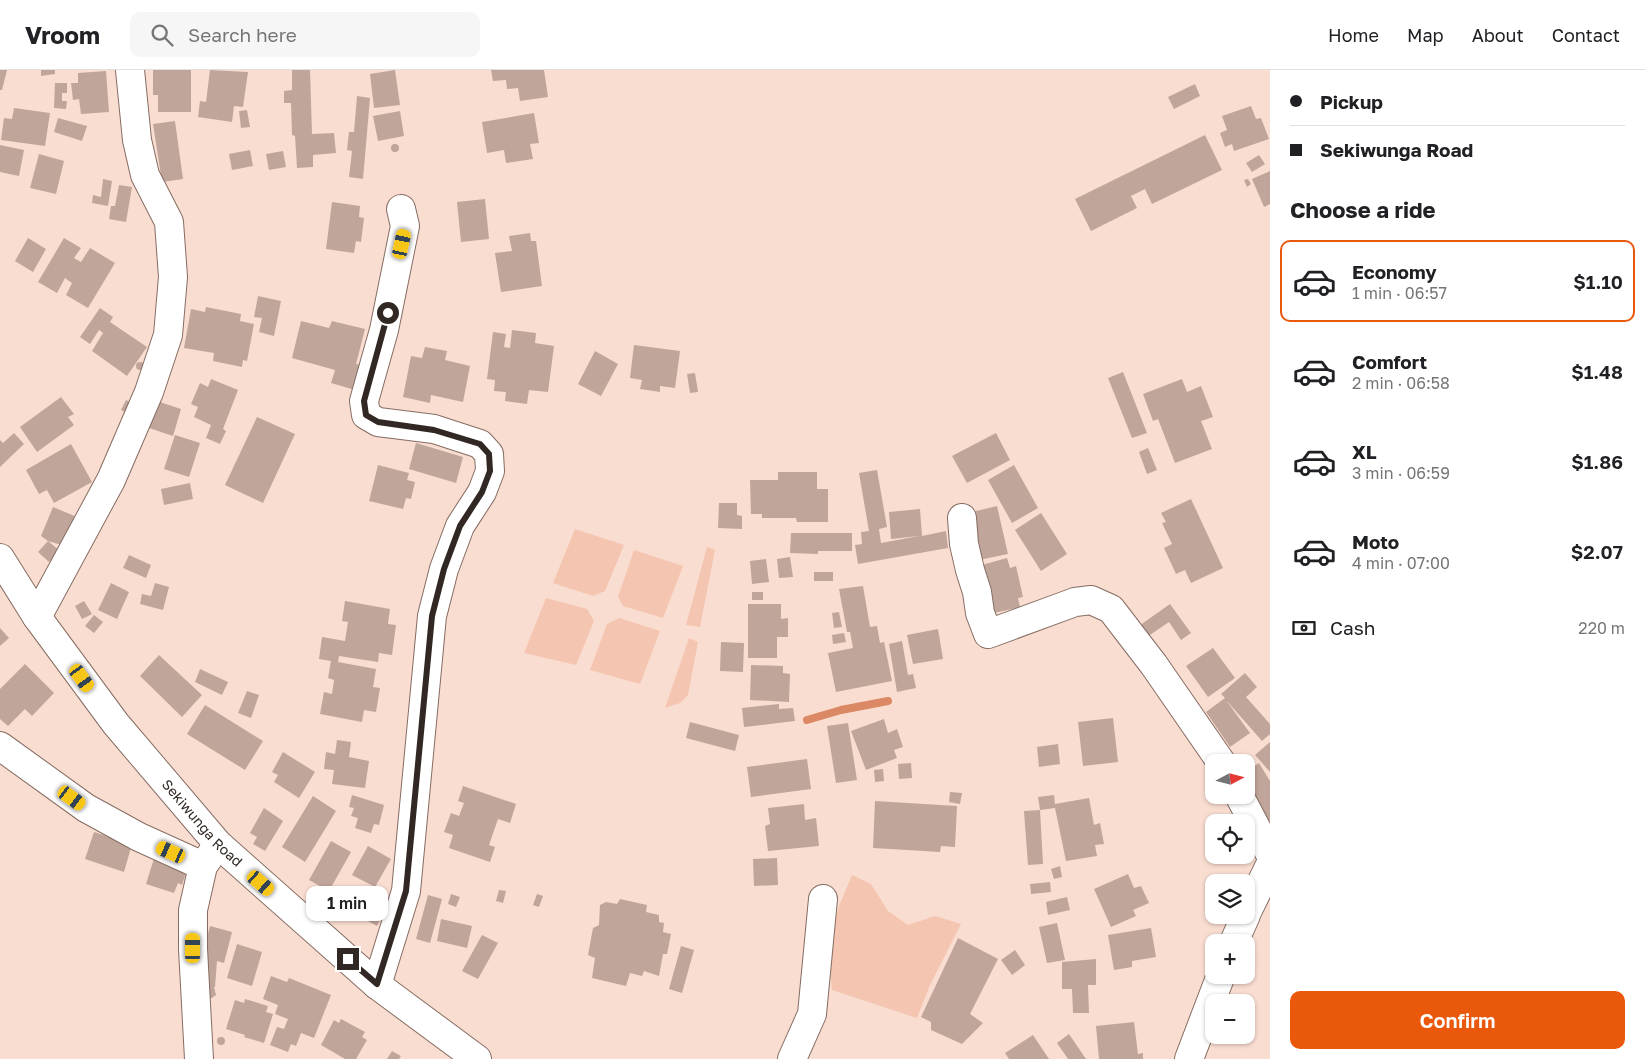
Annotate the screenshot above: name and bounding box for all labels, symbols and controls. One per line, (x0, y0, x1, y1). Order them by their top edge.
search box (130, 12, 480, 57)
text: Vroom (25, 20, 100, 49)
icon: search (148, 21, 176, 49)
text: Search here (188, 23, 297, 46)
text: Home (1328, 24, 1379, 46)
text: Map (1407, 24, 1444, 46)
text: About (1472, 24, 1524, 46)
text: Contact (1552, 24, 1620, 46)
text: Pickup (1320, 90, 1383, 113)
text: Sekiwunga Road (1320, 138, 1473, 161)
text: Choose a ride (1290, 196, 1436, 223)
car (391, 228, 412, 260)
icon: car (1292, 259, 1337, 304)
text: Economy (1352, 260, 1437, 283)
text: $1.10 (1573, 270, 1623, 293)
text: 1 min · 06:57 (1352, 283, 1447, 303)
route start (377, 302, 399, 324)
icon: car (1292, 349, 1337, 394)
text: Comfort (1352, 350, 1427, 373)
text: $1.48 (1571, 360, 1623, 383)
text: 2 min · 06:58 (1352, 373, 1450, 393)
icon: car (1292, 439, 1337, 484)
text: XL (1352, 440, 1377, 463)
text: $1.86 (1571, 450, 1623, 473)
text: 3 min · 06:59 (1352, 463, 1450, 483)
icon: car (1292, 529, 1337, 574)
text: Moto (1352, 530, 1399, 553)
text: $2.07 (1571, 540, 1623, 563)
text: 4 min · 07:00 (1352, 553, 1450, 573)
icon: cash (1290, 614, 1318, 642)
text: Cash (1330, 616, 1375, 639)
text: 220 m (1578, 618, 1625, 638)
car (67, 661, 96, 695)
north arrow (1205, 754, 1255, 804)
map controls (1205, 754, 1255, 1044)
street label: Sekiwunga Road (159, 776, 246, 870)
car (55, 783, 88, 813)
button: locate (1205, 814, 1255, 864)
car (154, 839, 187, 865)
car (244, 867, 277, 899)
button: layers (1205, 874, 1255, 924)
callout: 1 min (307, 886, 389, 922)
text: 1 min (327, 893, 367, 913)
car (185, 933, 200, 963)
button: + (1205, 934, 1255, 984)
route end (337, 948, 359, 970)
button: Confirm (1290, 991, 1625, 1049)
button: − (1205, 994, 1255, 1044)

